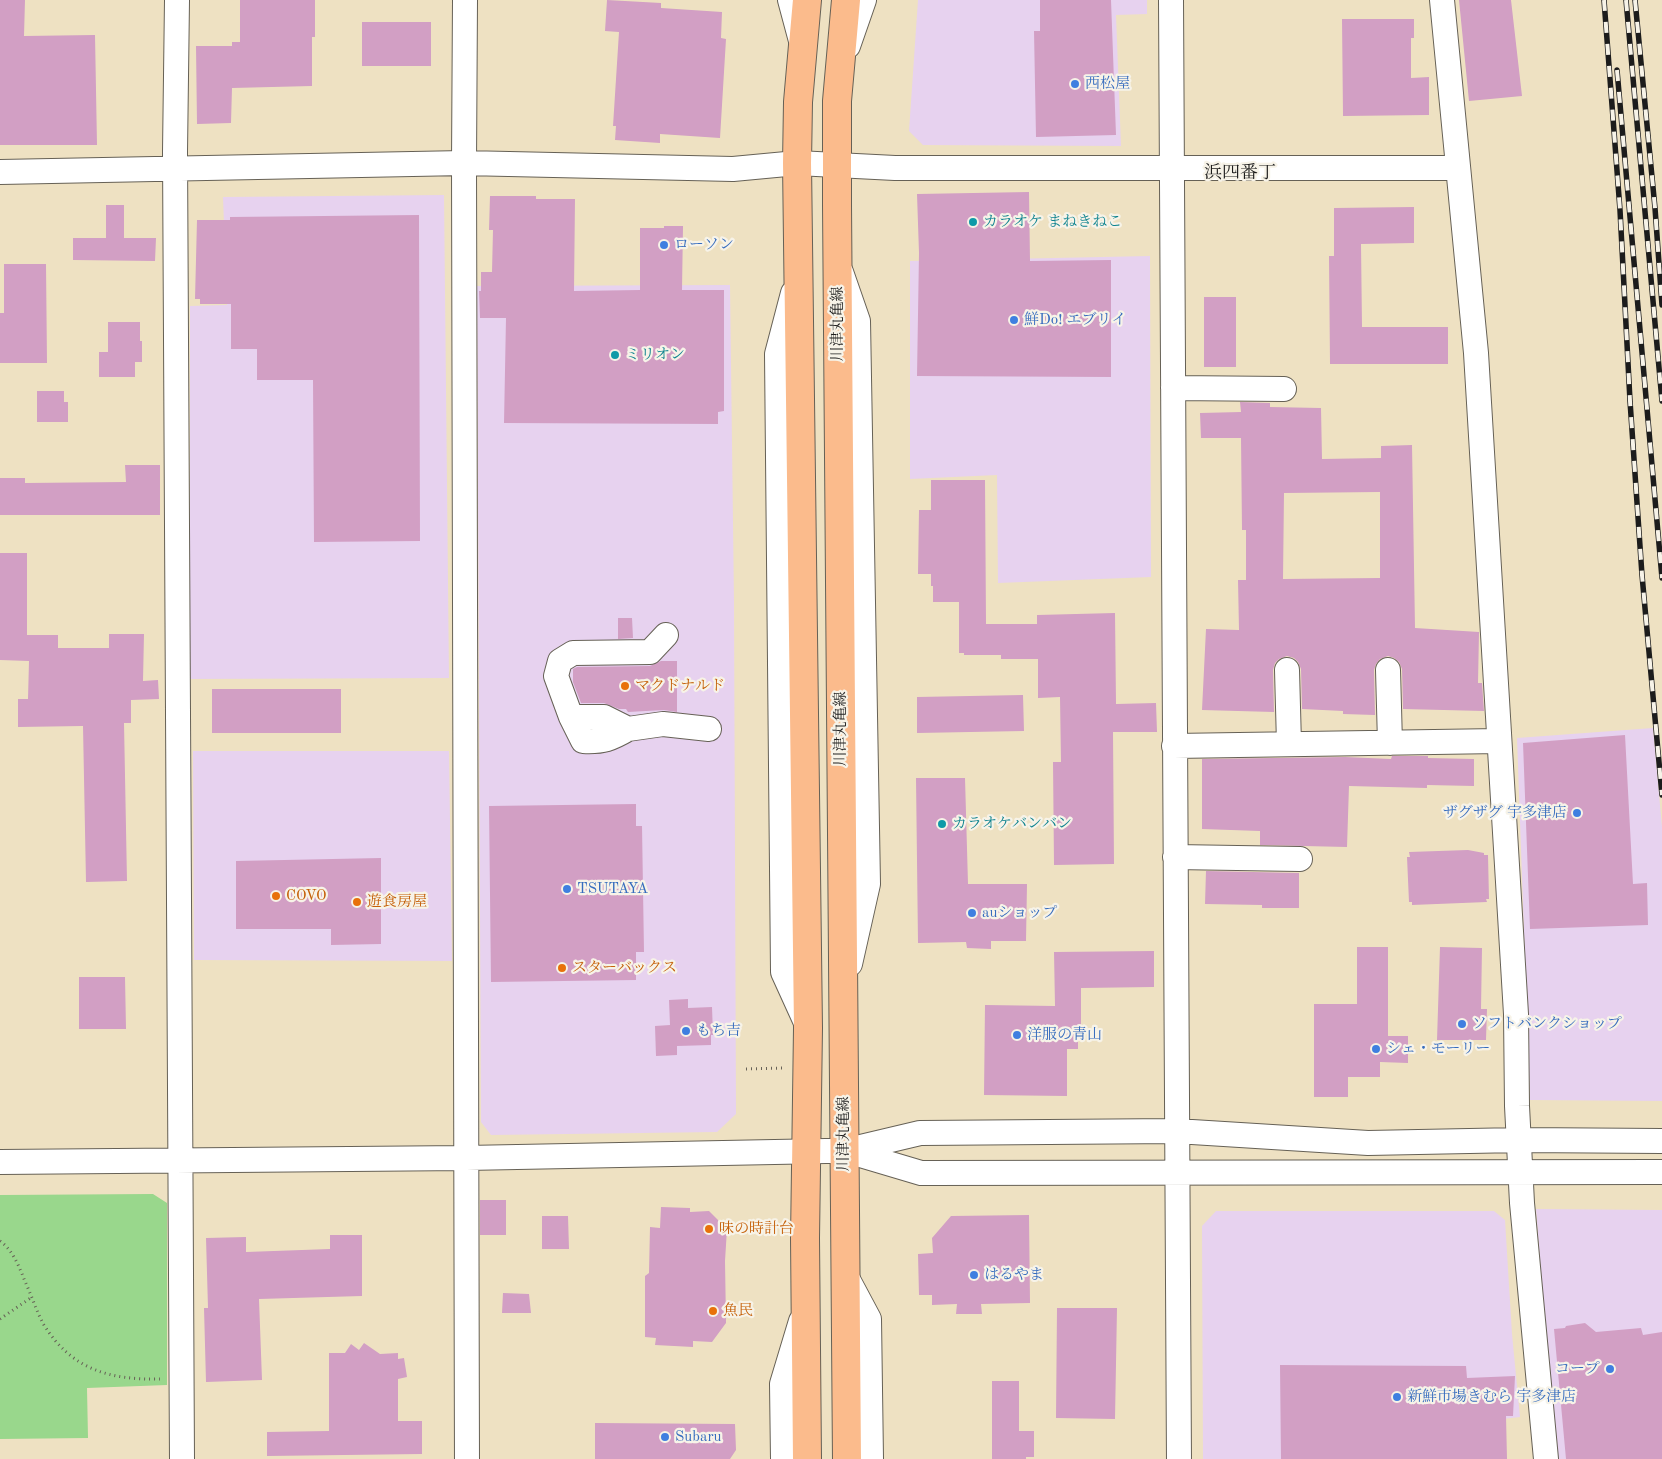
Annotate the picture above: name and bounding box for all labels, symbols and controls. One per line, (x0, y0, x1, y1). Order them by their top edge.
place label: 西松屋 (1085, 75, 1130, 93)
marker: 西松屋 (1069, 78, 1081, 90)
district label: 浜四番丁 (1204, 162, 1276, 184)
place label: カラオケ まねきねこ (983, 213, 1122, 231)
marker: カラオケ まねきねこ (967, 216, 979, 228)
place label: ローソン (674, 236, 734, 254)
marker: ローソン (658, 239, 670, 251)
street label: 川津丸亀線 (829, 287, 847, 361)
place label: 鮮Do! エブリイ (1024, 311, 1127, 329)
marker: 鮮Do! エブリイ (1008, 314, 1020, 326)
place label: ミリオン (625, 346, 685, 364)
marker: ミリオン (609, 349, 621, 361)
place label: マクドナルド (635, 677, 725, 695)
marker: マクドナルド (619, 680, 631, 692)
street label: 川津丸亀線 (832, 692, 850, 766)
place label: ザグザグ 宇多津店 (1443, 804, 1567, 822)
marker: ザグザグ 宇多津店 (1571, 807, 1583, 819)
place label: カラオケバンバン (952, 815, 1072, 833)
marker: カラオケバンバン (936, 818, 948, 830)
place label: TSUTAYA (577, 880, 648, 898)
marker: TSUTAYA (561, 883, 573, 895)
place label: COVO (286, 887, 326, 905)
marker: COVO (270, 890, 282, 902)
place label: 遊食房屋 (367, 893, 427, 911)
marker: 遊食房屋 (351, 896, 363, 908)
place label: auショップ (982, 904, 1057, 922)
marker: auショップ (966, 907, 978, 919)
place label: スターバックス (572, 959, 677, 977)
marker: スターバックス (556, 962, 568, 974)
place label: ソフトバンクショップ (1472, 1015, 1622, 1033)
marker: ソフトバンクショップ (1456, 1018, 1468, 1030)
place label: もち吉 (696, 1022, 741, 1040)
marker: もち吉 (680, 1025, 692, 1037)
place label: 洋服の青山 (1027, 1026, 1102, 1044)
marker: 洋服の青山 (1011, 1029, 1023, 1041)
place label: シェ・モーリー (1386, 1040, 1490, 1058)
marker: シェ・モーリー (1370, 1043, 1382, 1055)
street label: 川津丸亀線 (835, 1097, 853, 1171)
place label: 味の時計台 (719, 1220, 794, 1238)
marker: 味の時計台 (703, 1223, 715, 1235)
place label: はるやま (984, 1266, 1044, 1284)
marker: はるやま (968, 1269, 980, 1281)
place label: 魚民 (723, 1302, 753, 1320)
marker: 魚民 (707, 1305, 719, 1317)
place label: コープ (1555, 1360, 1600, 1378)
marker: コープ (1604, 1363, 1616, 1375)
place label: 新鮮市場きむら 宇多津店 (1407, 1388, 1576, 1406)
marker: 新鮮市場きむら 宇多津店 (1391, 1391, 1403, 1403)
place label: Subaru (675, 1428, 722, 1446)
marker: Subaru (659, 1431, 671, 1443)

